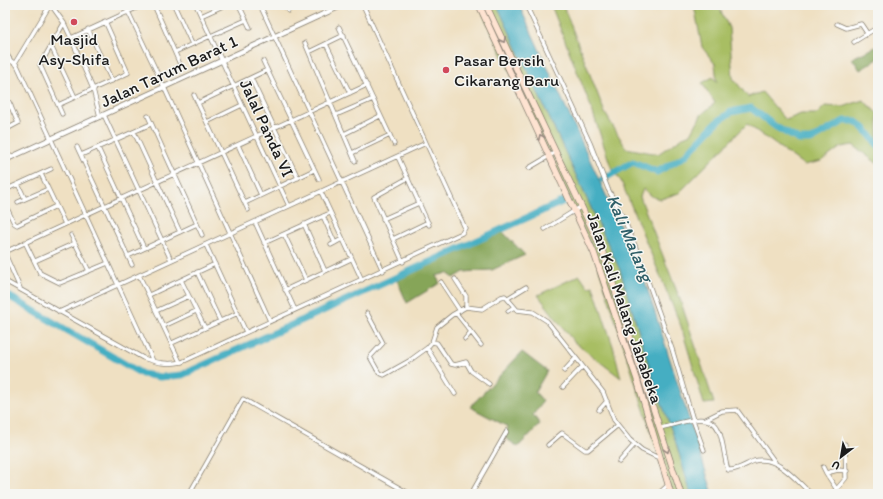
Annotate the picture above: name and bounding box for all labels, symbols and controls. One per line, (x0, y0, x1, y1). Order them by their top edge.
marker: Masjid Asy-Shifa (69, 17, 79, 27)
place label: Masjid Asy-Shifa (39, 29, 110, 69)
street label: Jalan Tarum Barat 1 (98, 31, 241, 111)
one-way arrow (498, 36, 506, 44)
place label: Pasar Bersih Cikarang Baru (454, 50, 559, 90)
marker: Pasar Bersih Cikarang Baru (441, 65, 451, 75)
street label: Jalal Panda VI (236, 76, 298, 180)
one-way arrow (538, 134, 546, 141)
water label: Kali Malang (602, 191, 659, 287)
street label: Jalan Kali Malang Jababeka (583, 210, 667, 406)
north arrow (821, 437, 861, 477)
one-way arrow (662, 446, 671, 453)
text: U (830, 458, 843, 473)

